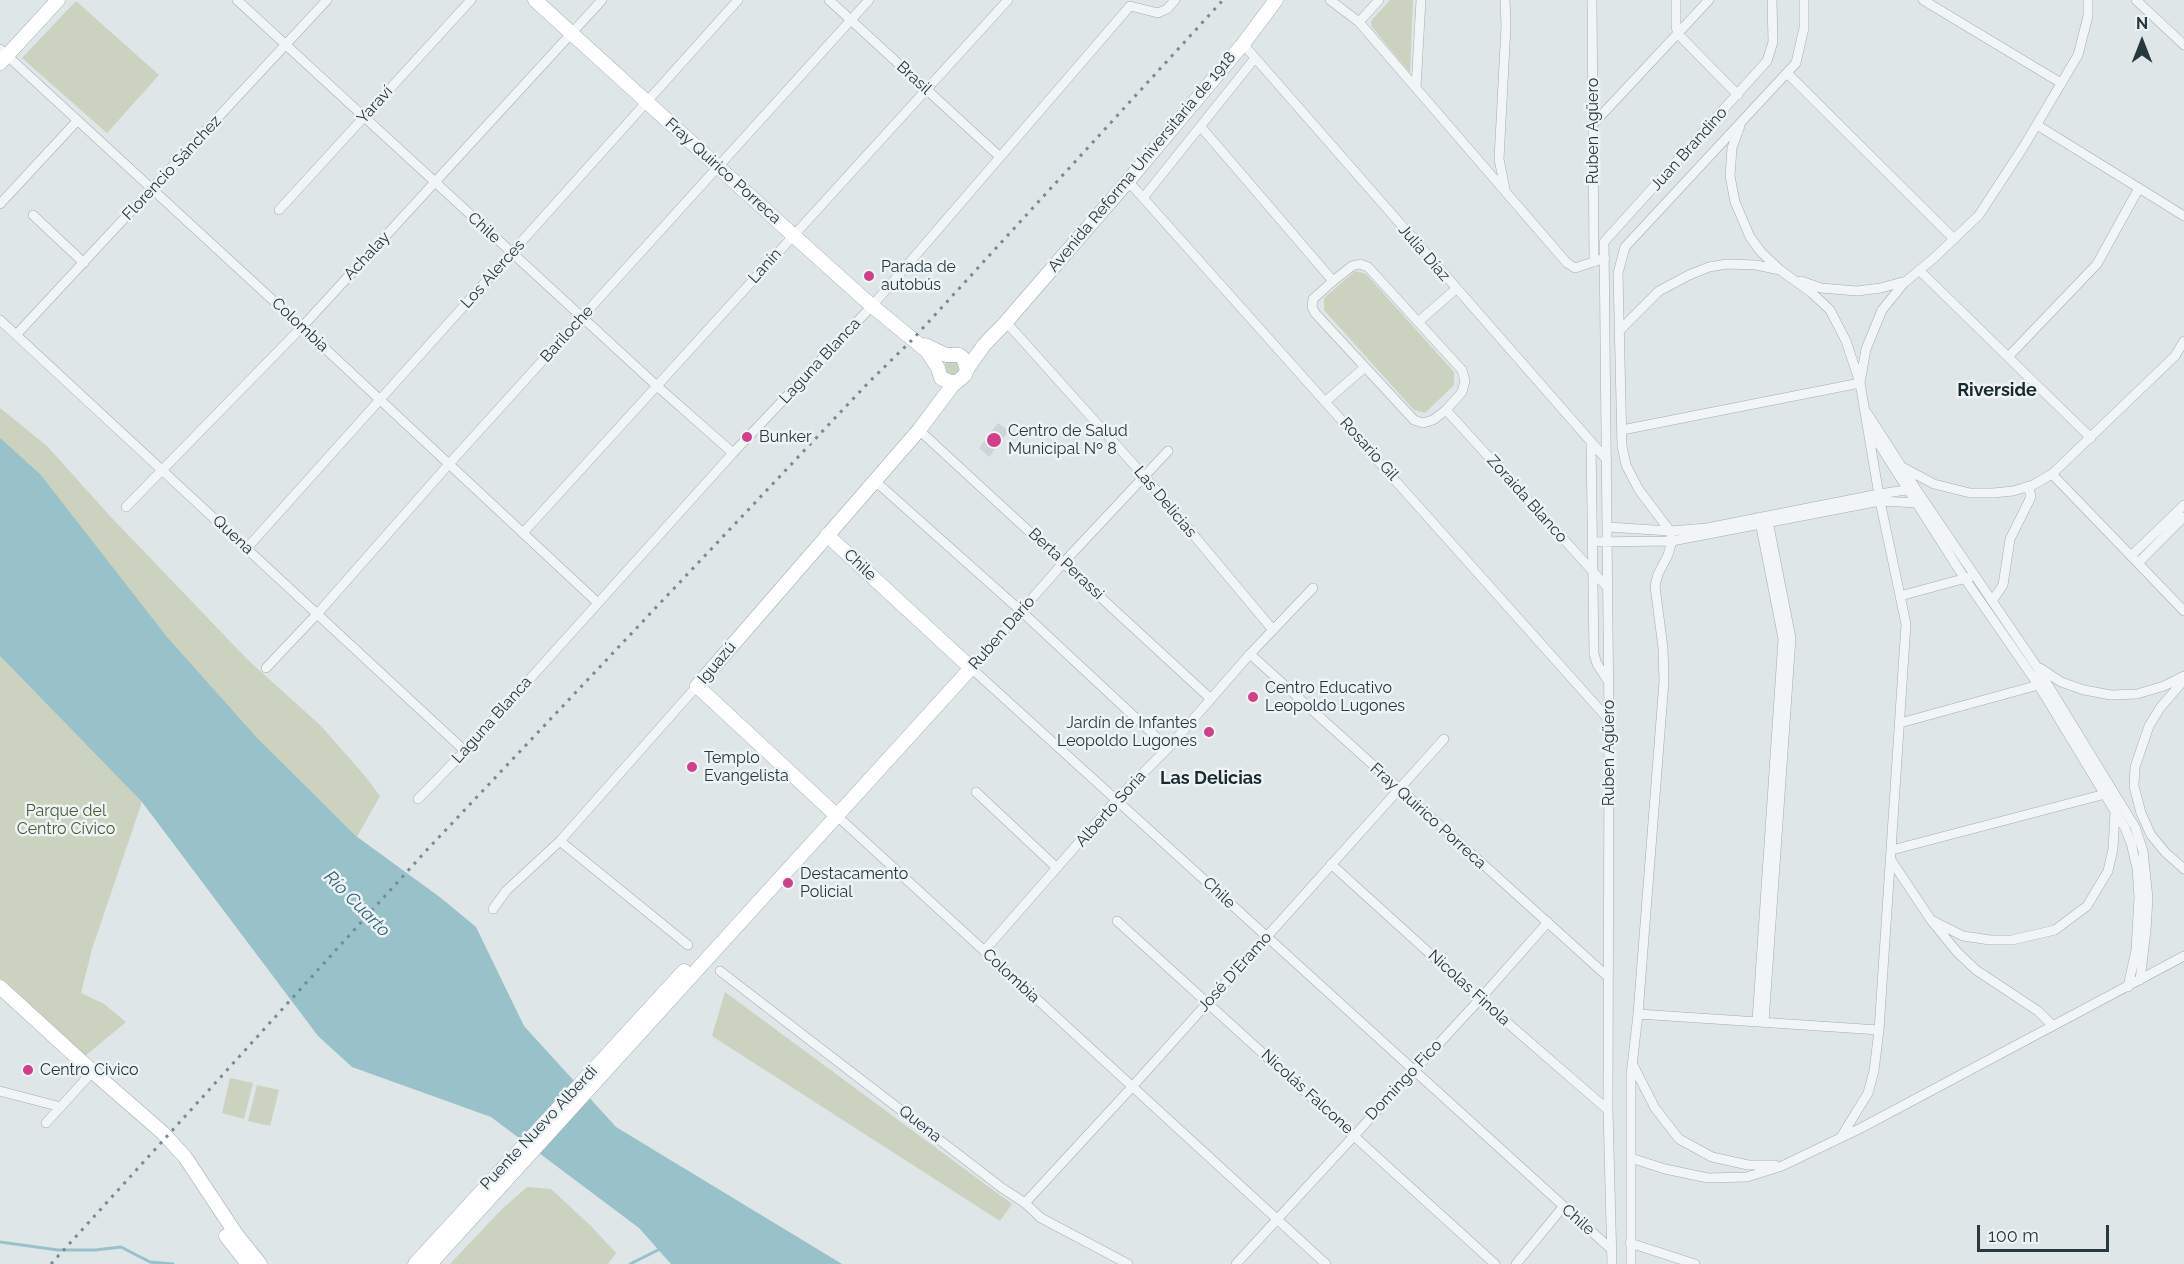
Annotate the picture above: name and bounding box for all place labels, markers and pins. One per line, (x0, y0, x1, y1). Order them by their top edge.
place label: Parada de autobús (881, 257, 956, 295)
marker: Parada de autobús (862, 269, 876, 283)
place label: Centro de Salud Municipal Nº 8 (1008, 421, 1128, 459)
place label: Bunker (759, 427, 812, 447)
marker: Bunker (740, 430, 754, 444)
marker: Centro de Salud Municipal Nº 8 (985, 431, 1003, 449)
place label: Centro Educativo Leopoldo Lugones (1265, 678, 1405, 716)
marker: Centro Educativo Leopoldo Lugones (1246, 690, 1260, 704)
place label: Jardín de Infantes Leopoldo Lugones (1057, 713, 1197, 751)
marker: Jardín de Infantes Leopoldo Lugones (1202, 725, 1216, 739)
place label: Templo Evangelista (704, 748, 789, 786)
marker: Templo Evangelista (685, 760, 699, 774)
place label: Destacamento Policial (800, 864, 908, 902)
marker: Destacamento Policial (781, 876, 795, 890)
place label: Centro Civico (40, 1060, 139, 1080)
marker: Centro Civico (21, 1063, 35, 1077)

